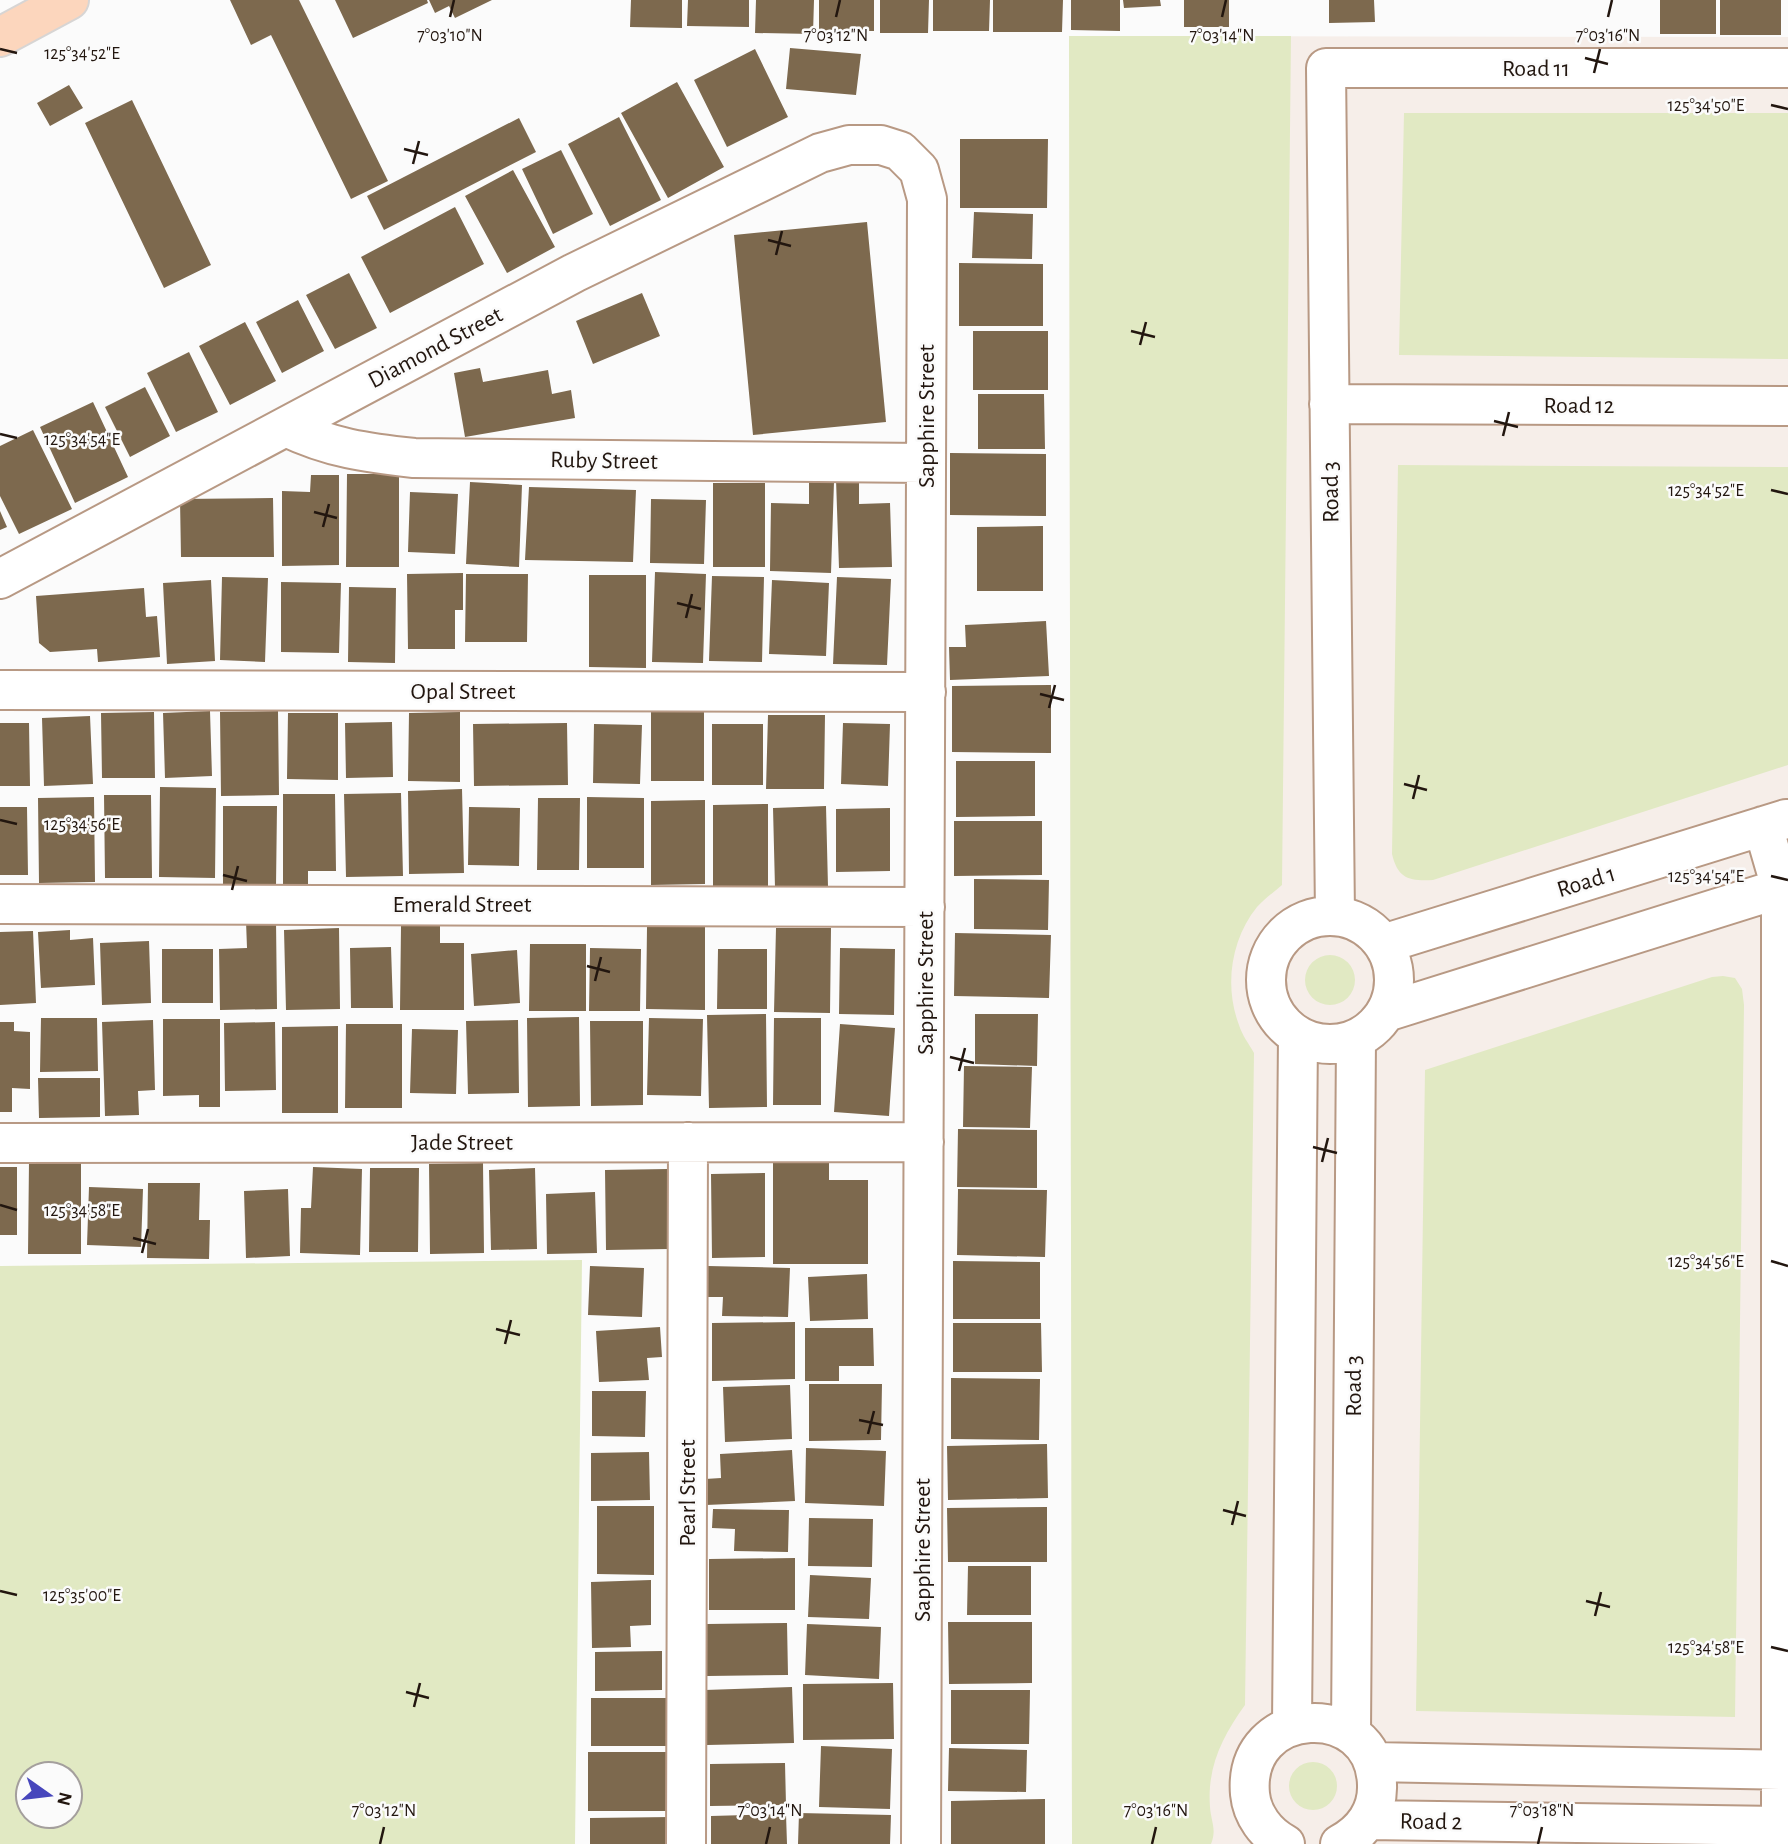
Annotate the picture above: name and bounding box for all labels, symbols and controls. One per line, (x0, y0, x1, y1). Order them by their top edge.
text: 7°03'10"N (417, 27, 483, 45)
text: 7°03'12"N (804, 27, 868, 45)
text: 7°03'14"N (1190, 27, 1254, 45)
text: 7°03'16"N (1576, 27, 1640, 45)
text: 125°34'52"E (44, 45, 120, 63)
street label: Road 11 (1502, 57, 1570, 81)
text: 125°34'50"E (1668, 97, 1745, 115)
street label: Diamond Street (364, 302, 507, 393)
street label: Sapphire Street (915, 344, 939, 488)
street label: Road 12 (1544, 394, 1615, 418)
text: 125°34'54"E (44, 431, 120, 449)
street label: Ruby Street (550, 448, 658, 474)
street label: Road 3 (1318, 461, 1344, 523)
text: 125°34'52"E (1668, 482, 1744, 500)
street label: Opal Street (411, 680, 516, 704)
text: 125°34'56"E (44, 816, 120, 834)
street label: Road 1 (1554, 862, 1618, 902)
text: 125°34'54"E (1668, 868, 1744, 886)
street label: Emerald Street (392, 893, 532, 917)
street label: Sapphire Street (914, 911, 938, 1055)
street label: Jade Street (411, 1131, 513, 1155)
text: 125°34'58"E (44, 1202, 120, 1220)
text: 125°34'56"E (1668, 1253, 1744, 1271)
street label: Road 3 (1342, 1355, 1366, 1417)
street label: Pearl Street (676, 1439, 700, 1547)
street label: Sapphire Street (911, 1478, 935, 1622)
text: 125°35'00"E (43, 1587, 121, 1605)
text: 125°34'58"E (1668, 1639, 1744, 1657)
north arrow (14, 1760, 84, 1830)
text: N (53, 1790, 75, 1807)
text: 7°03'12"N (352, 1802, 416, 1820)
text: 7°03'14"N (738, 1802, 802, 1820)
text: 7°03'16"N (1124, 1802, 1188, 1820)
text: 7°03'18"N (1510, 1802, 1574, 1820)
street label: Road 2 (1399, 1809, 1463, 1835)

